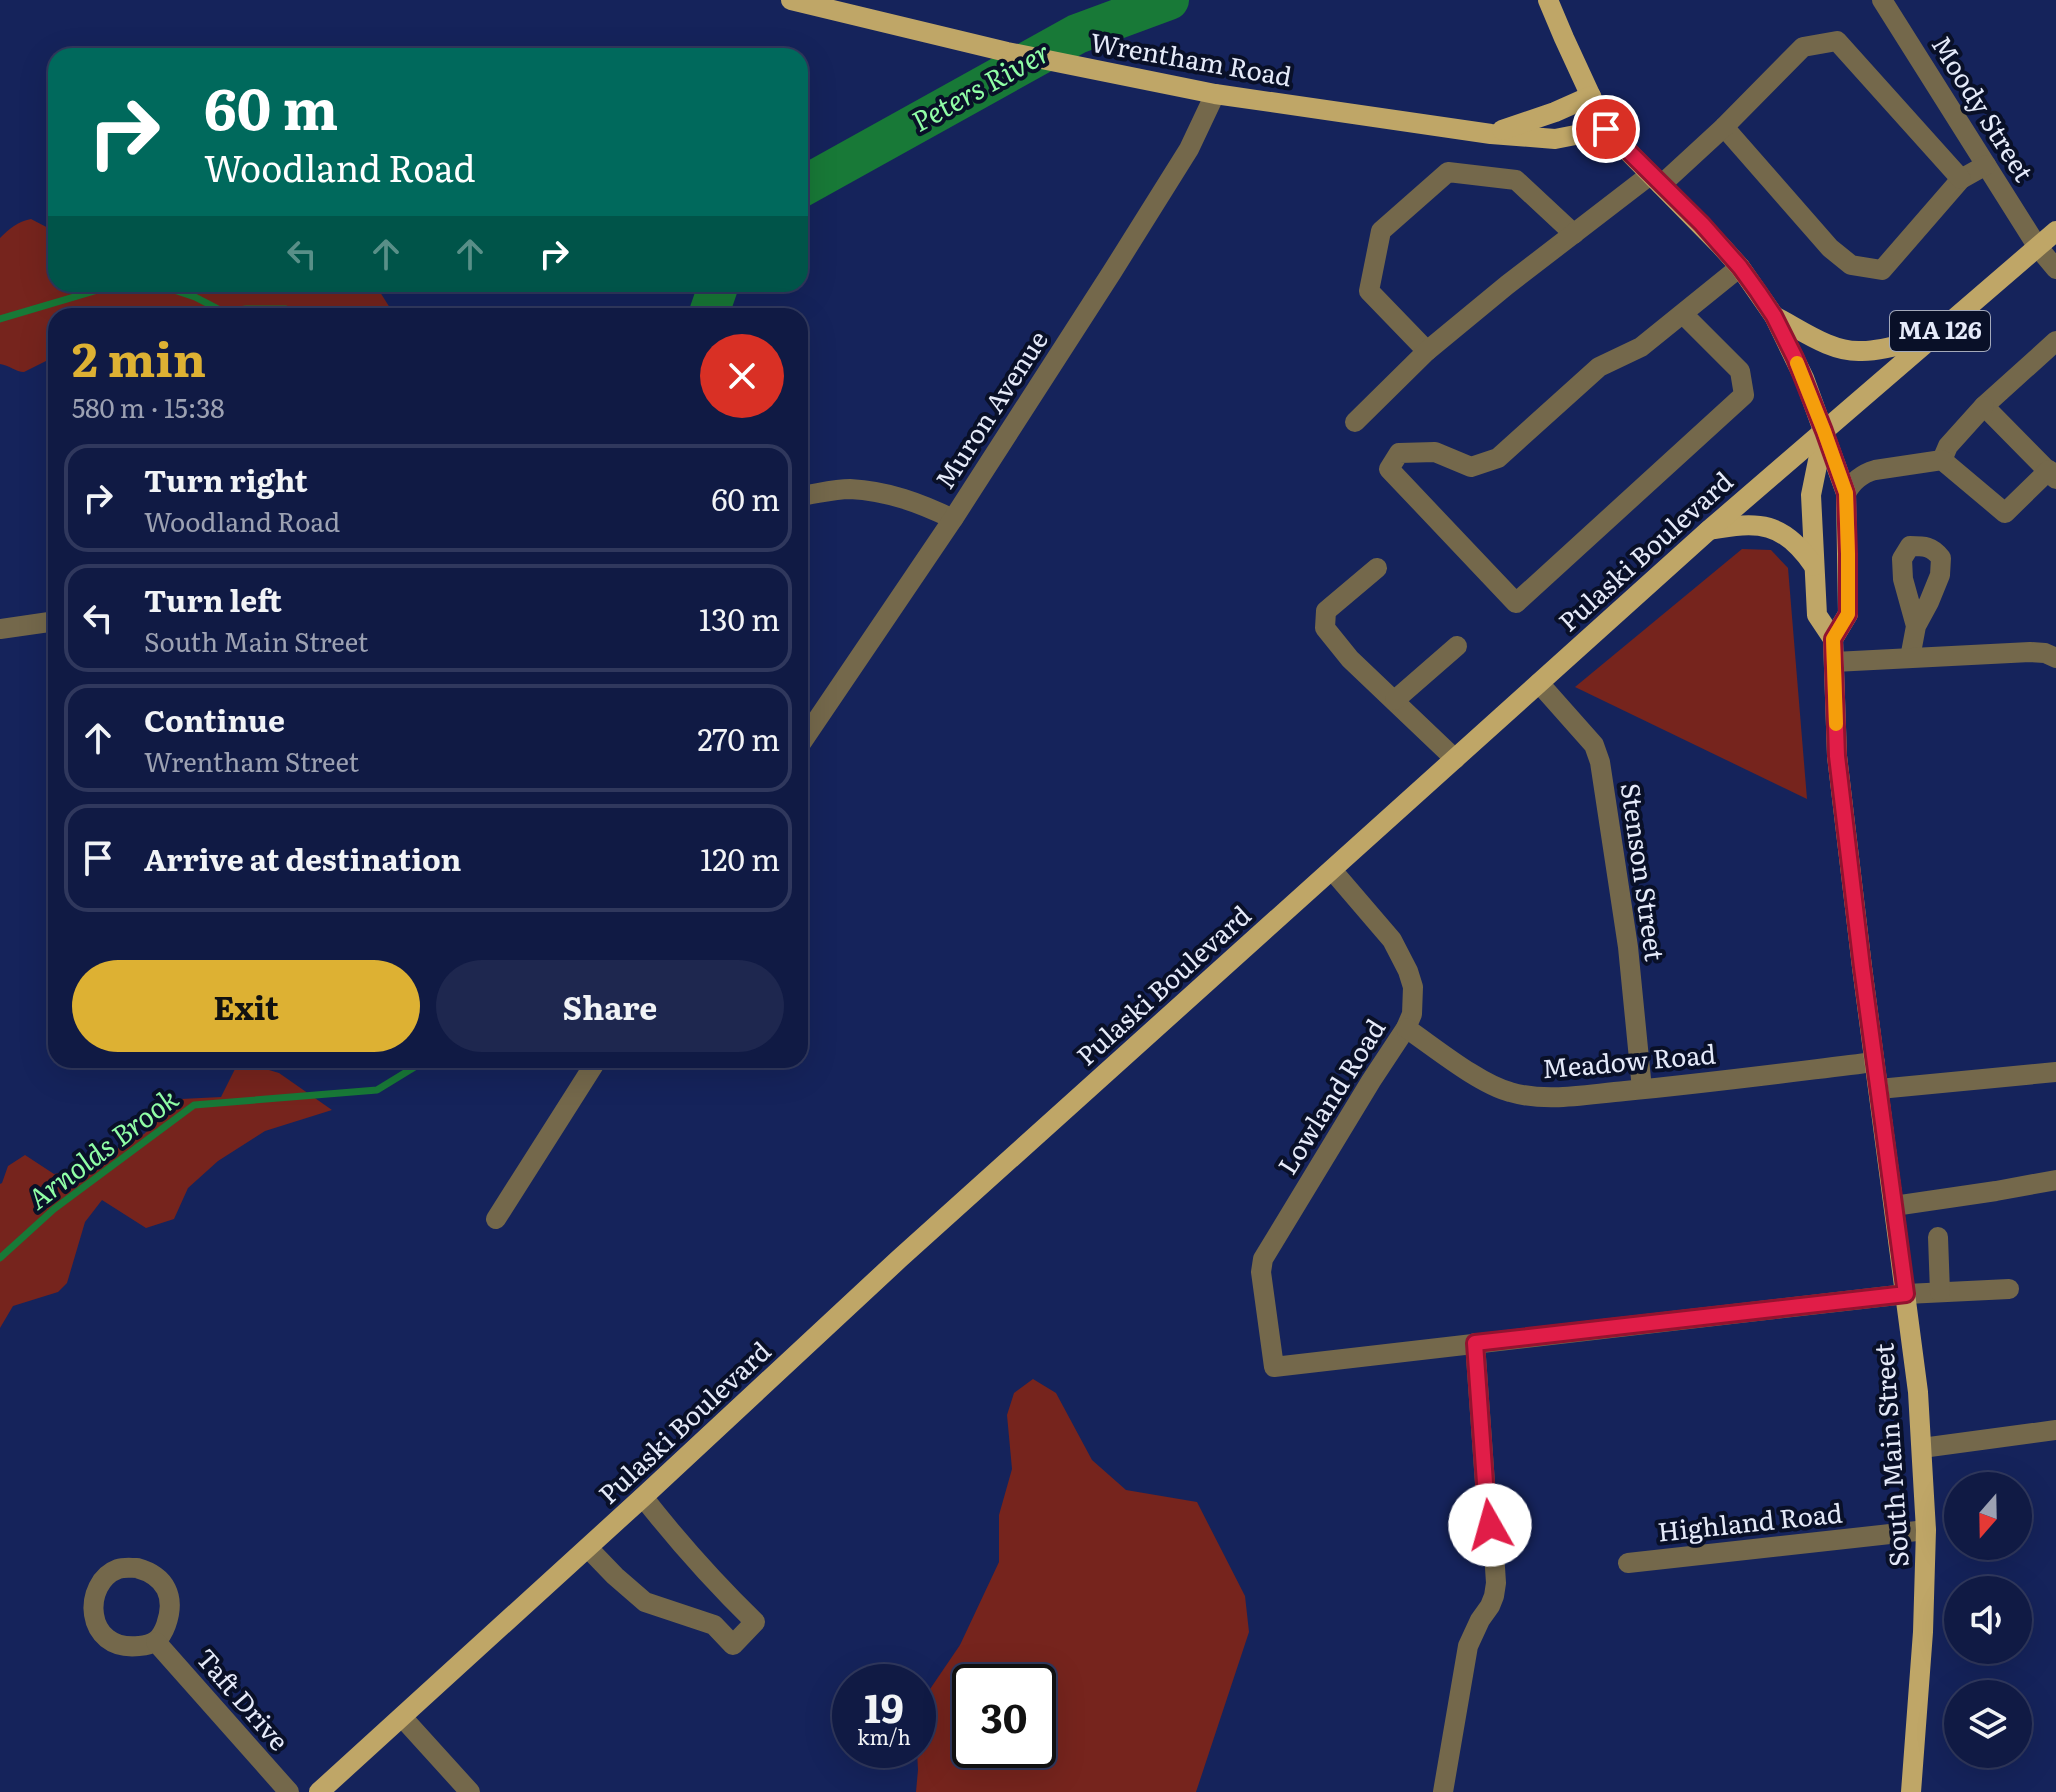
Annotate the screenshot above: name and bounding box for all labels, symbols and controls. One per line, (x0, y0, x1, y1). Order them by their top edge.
street label: Wrentham Road (1088, 21, 1295, 94)
street label: Moody Street (1924, 27, 2045, 189)
water label: Peters River (903, 30, 1057, 141)
text: 60 m (204, 64, 338, 147)
icon: right (72, 80, 176, 184)
pin (1572, 95, 1640, 163)
icon: arrive (1584, 107, 1628, 151)
text: Woodland Road (204, 140, 476, 193)
icon: left (280, 232, 324, 276)
icon: ahead (364, 232, 408, 276)
icon: ahead (448, 232, 492, 276)
icon: right (532, 232, 576, 276)
road number: MA 126 (1890, 311, 1990, 351)
text: 2 min (72, 321, 206, 392)
street label: Muron Avenue (924, 322, 1056, 496)
button: close (700, 334, 784, 418)
text: 580 m · 15:38 (72, 387, 225, 426)
text: Turn right (144, 457, 308, 501)
street label: Pulaski Boulevard (1548, 461, 1740, 639)
icon: right (76, 476, 120, 520)
text: 60 m (711, 476, 780, 520)
text: Woodland Road (144, 501, 340, 540)
text: Turn left (144, 577, 282, 621)
icon: left (76, 596, 120, 640)
text: 130 m (699, 596, 780, 640)
text: South Main Street (144, 621, 368, 660)
text: Continue (144, 697, 285, 741)
icon: ahead (76, 716, 120, 760)
text: 270 m (697, 716, 780, 760)
text: Wrentham Street (144, 741, 359, 780)
street label: Stenson Street (1613, 780, 1676, 964)
icon: arrive (76, 836, 120, 880)
text: Arrive at destination (144, 836, 461, 880)
text: 120 m (700, 836, 780, 880)
street label: Pulaski Boulevard (1066, 895, 1258, 1073)
button: Exit (72, 960, 420, 1052)
button: Share (436, 960, 784, 1052)
street label: Lowland Road (1266, 1010, 1393, 1181)
street label: Meadow Road (1540, 1032, 1717, 1087)
water label: Arnolds Brook (18, 1076, 187, 1218)
street label: Pulaski Boulevard (588, 1331, 778, 1511)
street label: South Main Street (1862, 1341, 1917, 1568)
north arrow (1944, 1472, 2032, 1560)
map controls (1944, 1472, 2032, 1768)
position arrow (1448, 1483, 1532, 1567)
street label: Highland Road (1655, 1491, 1844, 1550)
button: sound (1944, 1576, 2032, 1664)
street label: Taft Drive (188, 1639, 299, 1758)
speed limit sign: 30 (952, 1664, 1056, 1768)
text: 19 (864, 1676, 904, 1735)
button: layers (1944, 1680, 2032, 1768)
text: km/h (857, 1721, 911, 1751)

